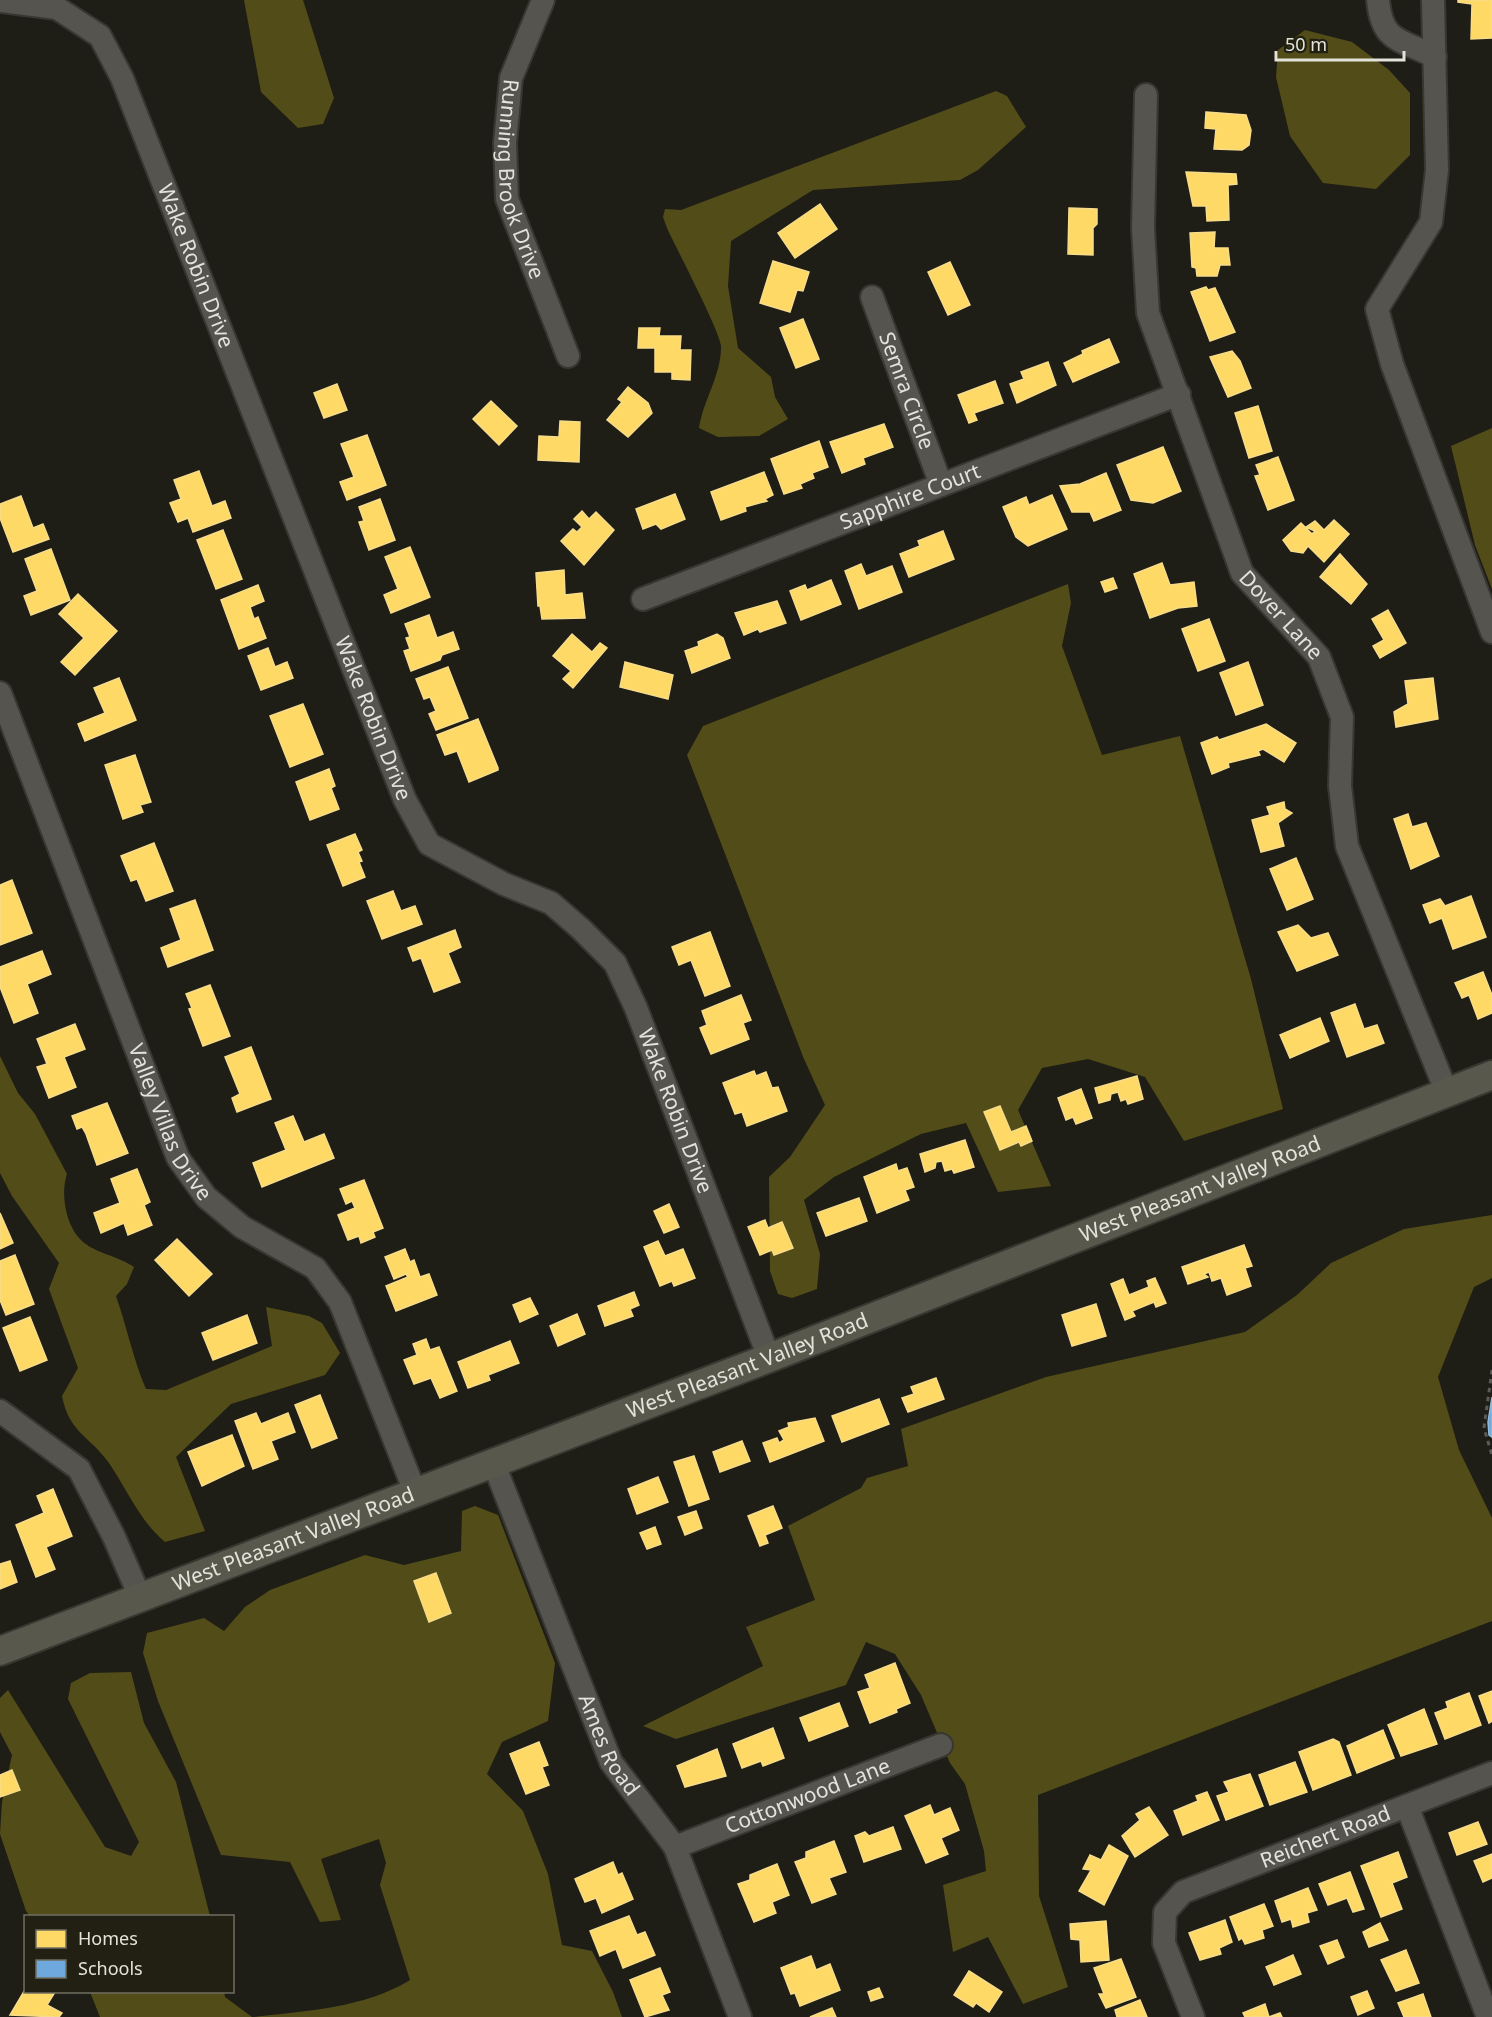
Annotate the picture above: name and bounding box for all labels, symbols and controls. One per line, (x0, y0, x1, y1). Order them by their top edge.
scale bar (1276, 24, 1404, 62)
text: 50 m (1285, 32, 1327, 56)
street label: Running Brook Drive (491, 78, 552, 283)
street label: Wake Robin Drive (152, 179, 241, 352)
street label: Semra Circle (873, 328, 942, 453)
street label: Sapphire Court (835, 456, 984, 535)
street label: Dover Lane (1233, 564, 1330, 665)
street label: Wake Robin Drive (329, 632, 419, 804)
street label: Wake Robin Drive (632, 1024, 720, 1197)
street label: Valley Villas Drive (123, 1039, 219, 1206)
street label: West Pleasant Valley Road (1075, 1128, 1324, 1248)
street label: West Pleasant Valley Road (622, 1306, 872, 1424)
street label: West Pleasant Valley Road (168, 1479, 418, 1597)
street label: Ames Road (573, 1690, 646, 1801)
street label: Cottonwood Lane (721, 1751, 894, 1840)
street label: Reichert Road (1256, 1798, 1394, 1874)
legend (24, 1915, 234, 1993)
text: Homes (78, 1926, 138, 1950)
text: Schools (78, 1956, 143, 1980)

